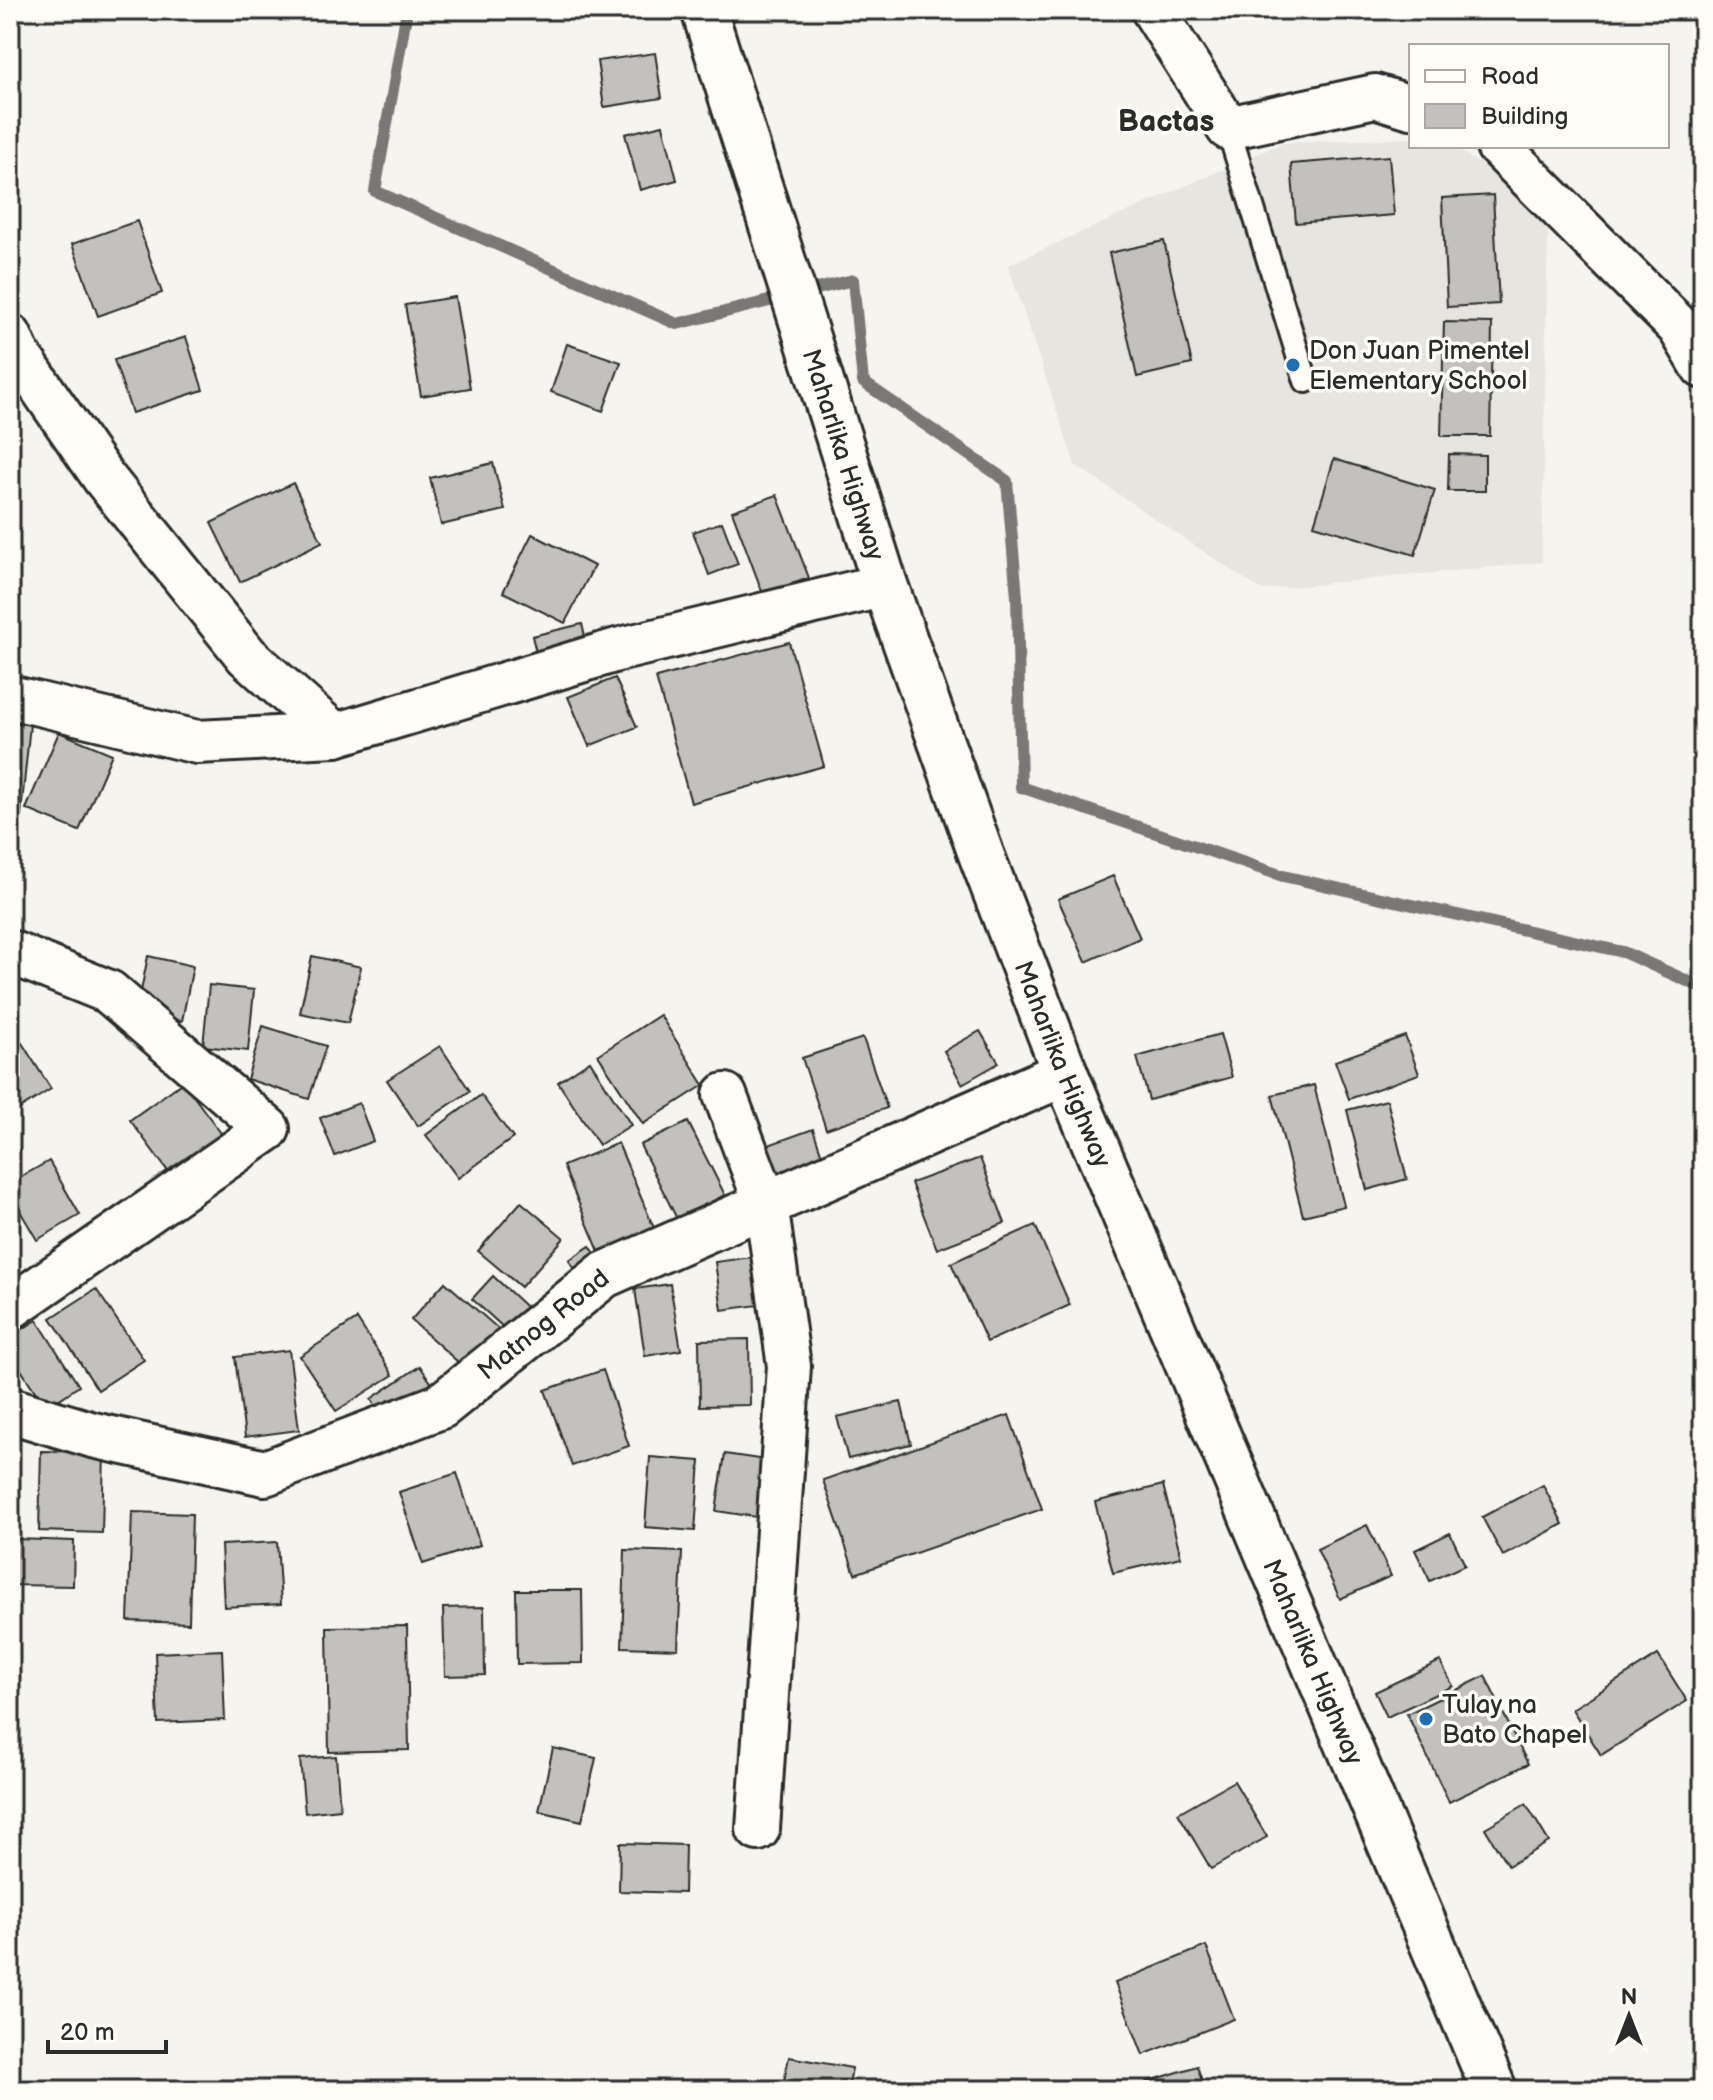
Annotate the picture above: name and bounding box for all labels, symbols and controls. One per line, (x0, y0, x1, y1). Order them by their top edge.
legend (1409, 44, 1669, 148)
text: Road (1481, 62, 1539, 91)
text: Building (1481, 102, 1568, 131)
district label: Bactas (1118, 104, 1214, 140)
place label: Don Juan Pimentel Elementary School (1309, 336, 1530, 397)
street label: Maharlika Highway (795, 346, 890, 565)
marker: Don Juan Pimentel Elementary School (1284, 356, 1302, 374)
street label: Maharlika Highway (1007, 957, 1117, 1173)
street label: Matnog Road (472, 1263, 616, 1387)
street label: Maharlika Highway (1255, 1555, 1369, 1770)
place label: Tulay na Bato Chapel (1442, 1690, 1587, 1751)
marker: Tulay na Bato Chapel (1417, 1710, 1435, 1728)
north arrow (1589, 1976, 1669, 2056)
text: N (1621, 1984, 1637, 2011)
scale bar (48, 2004, 166, 2054)
text: 20 m (60, 2018, 115, 2047)

